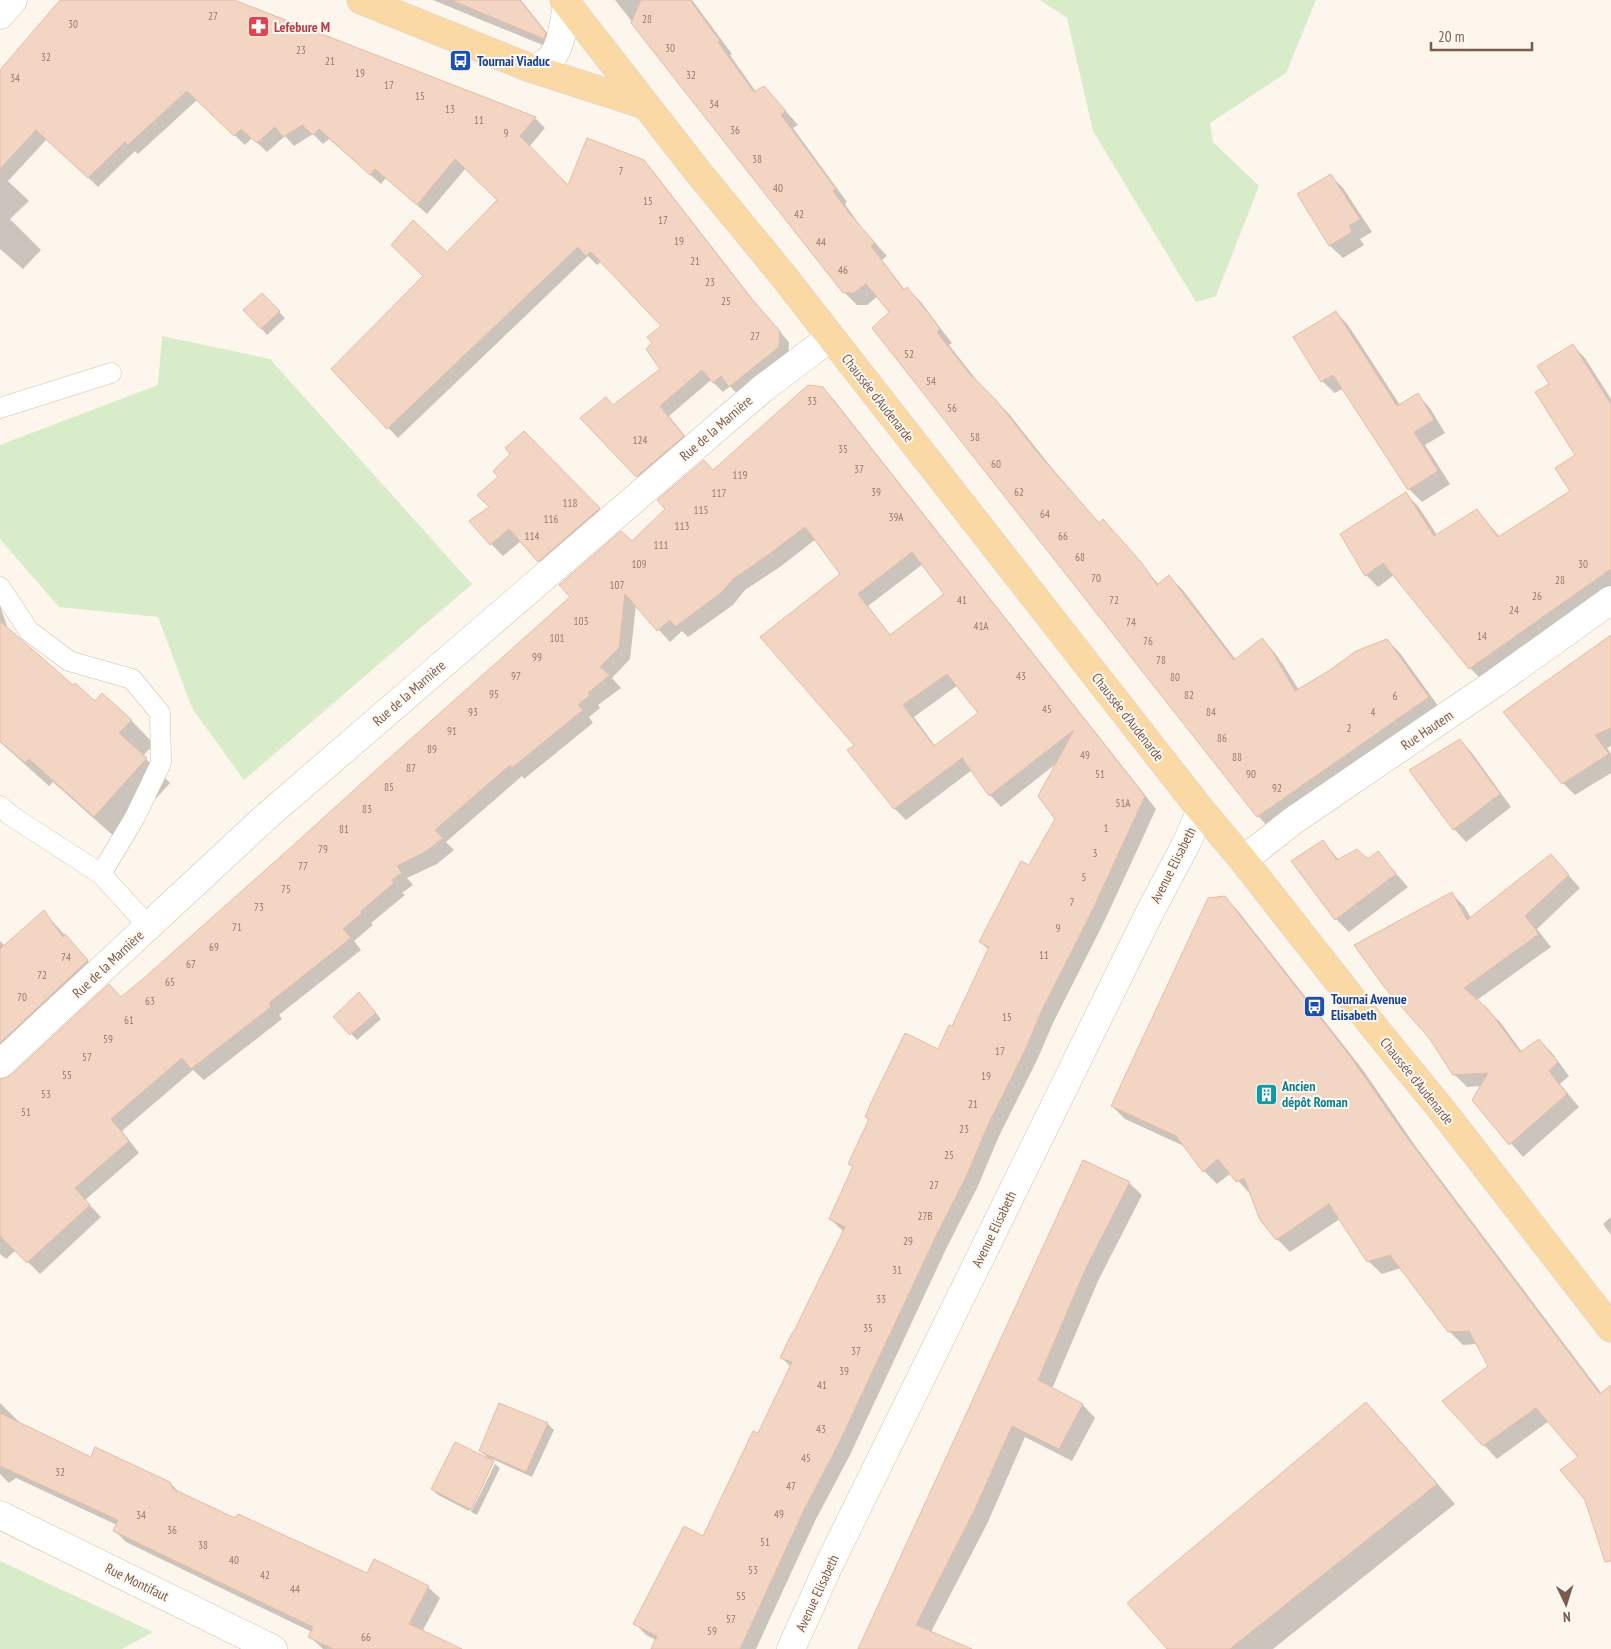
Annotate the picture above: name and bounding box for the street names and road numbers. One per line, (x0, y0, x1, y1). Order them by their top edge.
street label: Chaussée d'Audenarde (838, 350, 918, 446)
street label: Rue de la Marnière (676, 391, 756, 465)
street label: Rue de la Marnière (369, 656, 449, 730)
street label: Chaussée d'Audenarde (1088, 669, 1168, 765)
street label: Rue Hautem (1397, 706, 1457, 754)
street label: Avenue Elisabeth (1146, 824, 1200, 906)
street label: Rue de la Marnière (69, 926, 148, 1002)
street label: Chaussée d'Audenarde (1376, 1034, 1458, 1129)
street label: Avenue Elisabeth (968, 1188, 1020, 1270)
street label: Avenue Elisabeth (791, 1552, 843, 1634)
street label: Rue Montifaut (102, 1559, 172, 1605)

